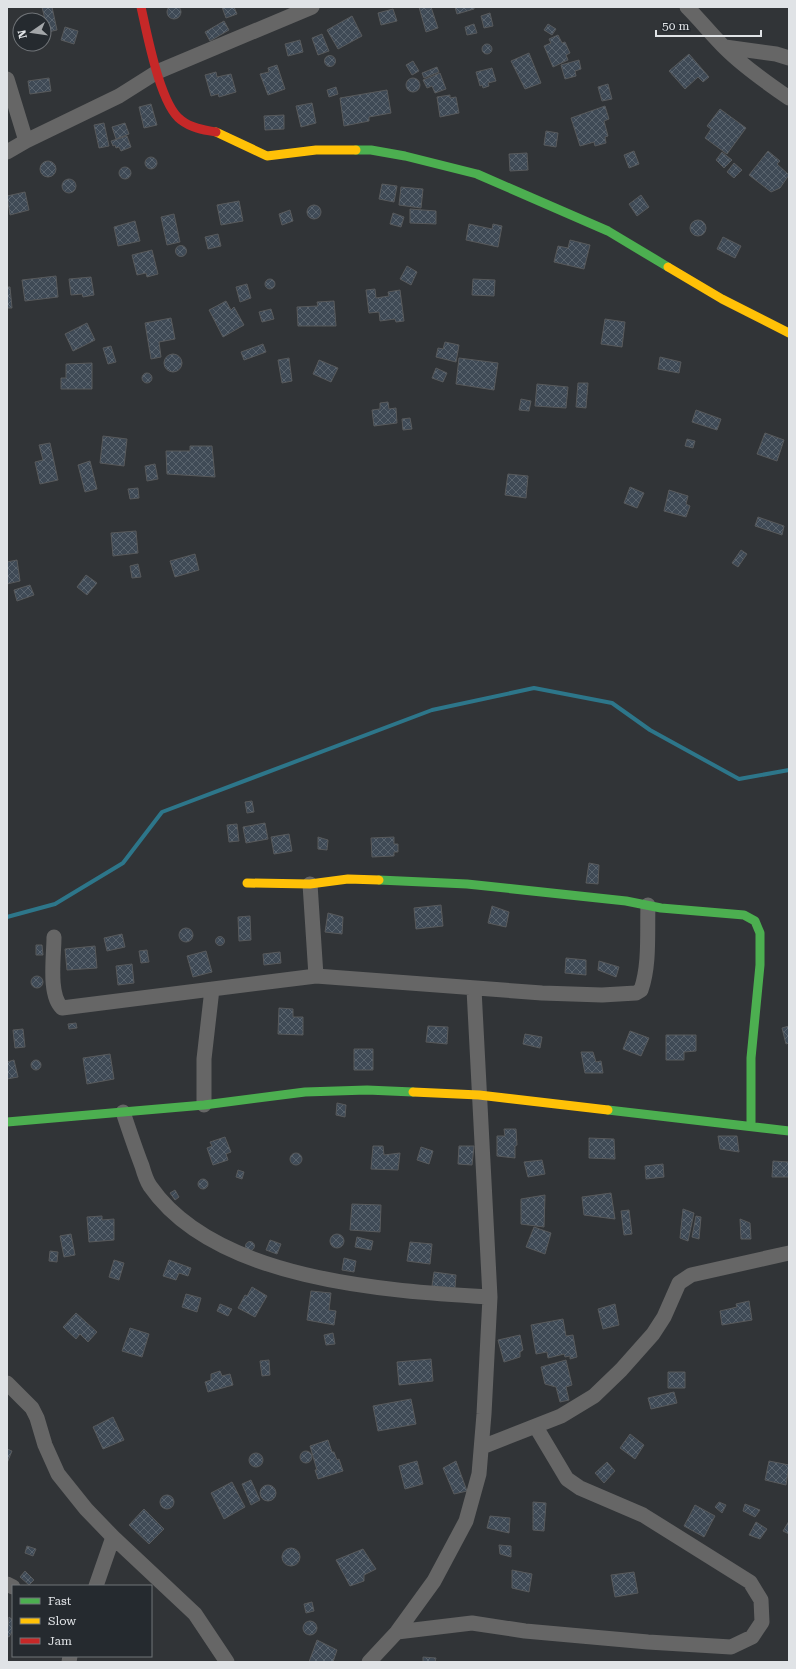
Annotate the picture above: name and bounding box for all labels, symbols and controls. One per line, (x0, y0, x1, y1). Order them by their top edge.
north arrow (12, 12, 52, 52)
scale bar (656, 12, 761, 38)
text: 50 m (662, 19, 689, 33)
text: N (15, 28, 30, 40)
legend (12, 1585, 152, 1657)
text: Fast (48, 1594, 72, 1608)
text: Slow (48, 1614, 76, 1628)
text: Jam (48, 1634, 72, 1648)

